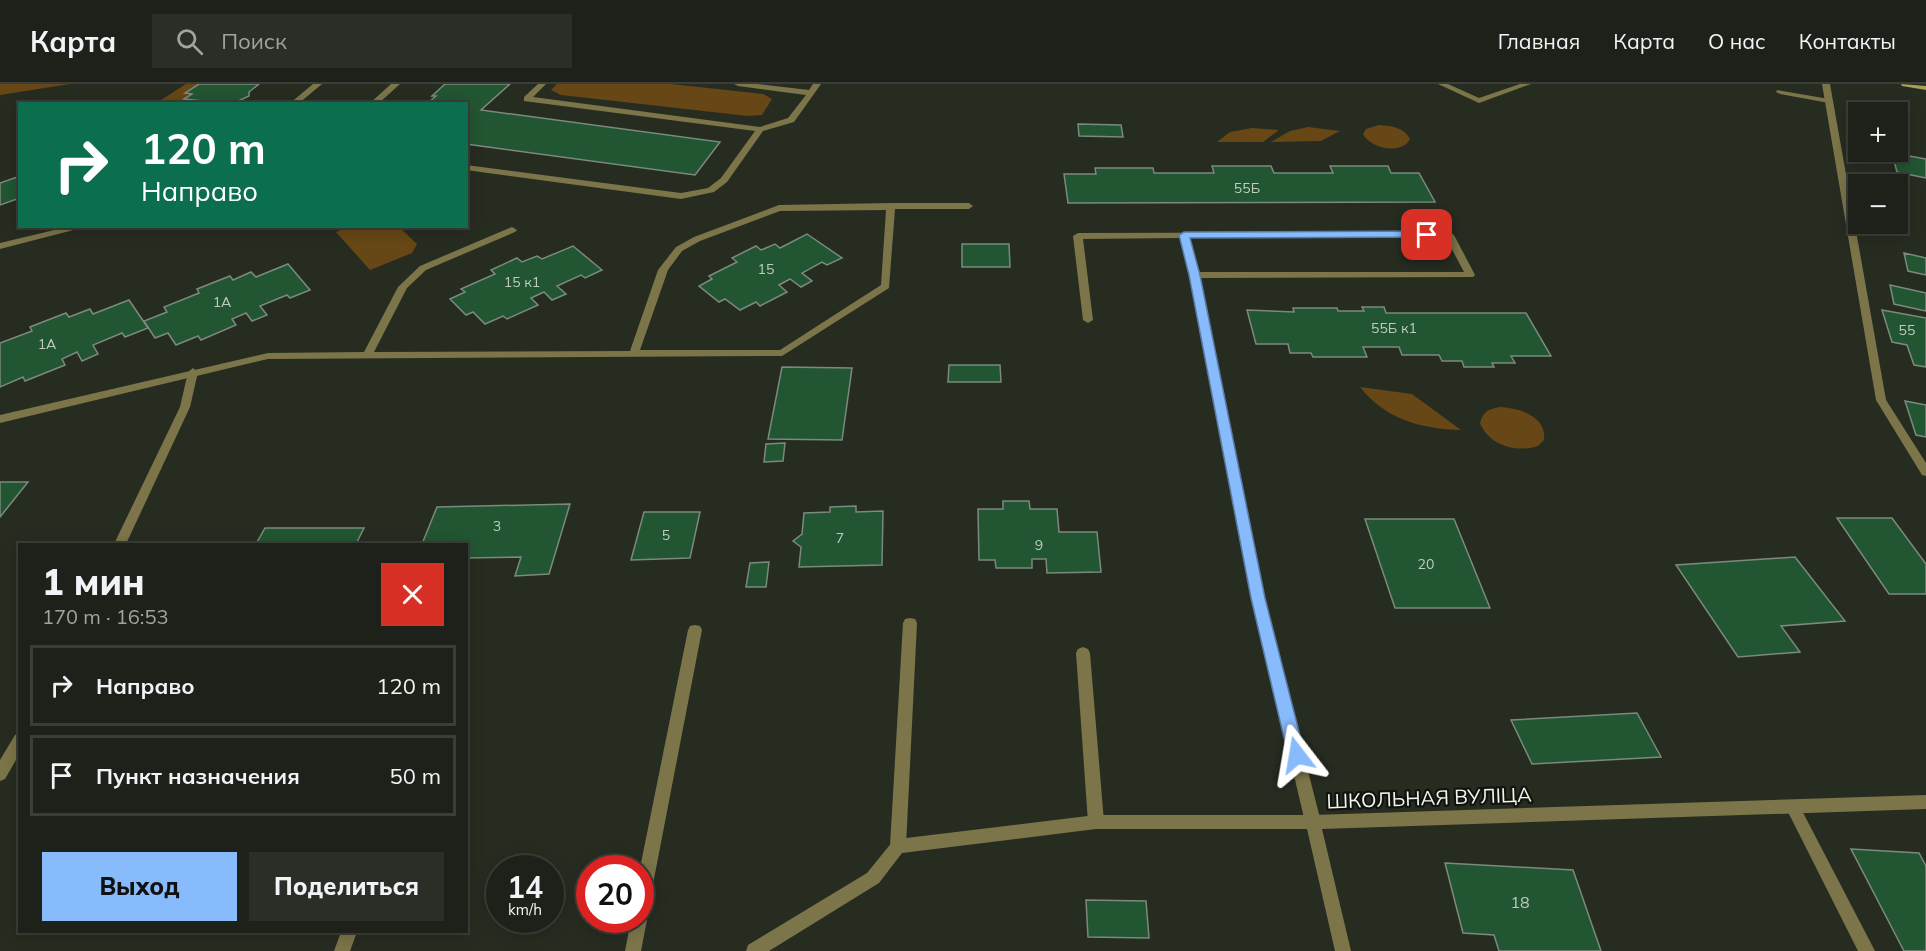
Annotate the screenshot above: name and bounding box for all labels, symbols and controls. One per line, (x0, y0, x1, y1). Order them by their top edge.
search box (152, 14, 572, 68)
text: Карта (30, 24, 116, 59)
icon: search (173, 25, 206, 58)
text: Поиск (221, 27, 287, 55)
text: Главная (1498, 28, 1580, 54)
text: Карта (1613, 28, 1675, 54)
text: О нас (1708, 28, 1766, 54)
text: Контакты (1799, 28, 1896, 54)
map controls (1848, 102, 1908, 234)
button: + (1848, 102, 1908, 162)
text: 120 m (141, 122, 266, 175)
icon: right (42, 126, 120, 204)
text: Направо (141, 174, 258, 208)
button: − (1848, 174, 1908, 234)
house number: 55Б (1234, 179, 1260, 197)
pin (1401, 209, 1452, 260)
icon: arrive (1410, 218, 1443, 251)
house number: 15 (758, 260, 774, 278)
house number: 15 к1 (504, 273, 540, 291)
house number: 1А (213, 293, 232, 311)
house number: 55Б к1 (1371, 319, 1417, 337)
house number: 55 (1899, 321, 1915, 339)
house number: 1А (38, 335, 57, 353)
house number: 3 (493, 517, 501, 535)
house number: 5 (662, 526, 670, 544)
house number: 7 (836, 529, 844, 547)
house number: 9 (1035, 536, 1043, 554)
house number: 20 (1418, 555, 1434, 573)
text: 1 мин (42, 559, 145, 604)
button: close (381, 563, 444, 626)
text: 170 m · 16:53 (42, 604, 168, 629)
icon: right (45, 669, 78, 702)
text: Направо (96, 672, 194, 700)
text: 120 m (376, 672, 441, 700)
position arrow (1265, 723, 1329, 787)
icon: arrive (45, 759, 78, 792)
text: Пункт назначения (96, 762, 300, 790)
text: 50 m (390, 762, 441, 790)
street label: ШКОЛЬНАЯ ВУЛІЦА (1326, 781, 1532, 814)
button: Выход (42, 852, 237, 921)
button: Поделиться (249, 852, 444, 921)
speed limit sign: 20 (576, 855, 654, 933)
text: 14 (507, 868, 543, 906)
house number: 18 (1510, 892, 1530, 912)
text: km/h (508, 900, 542, 919)

